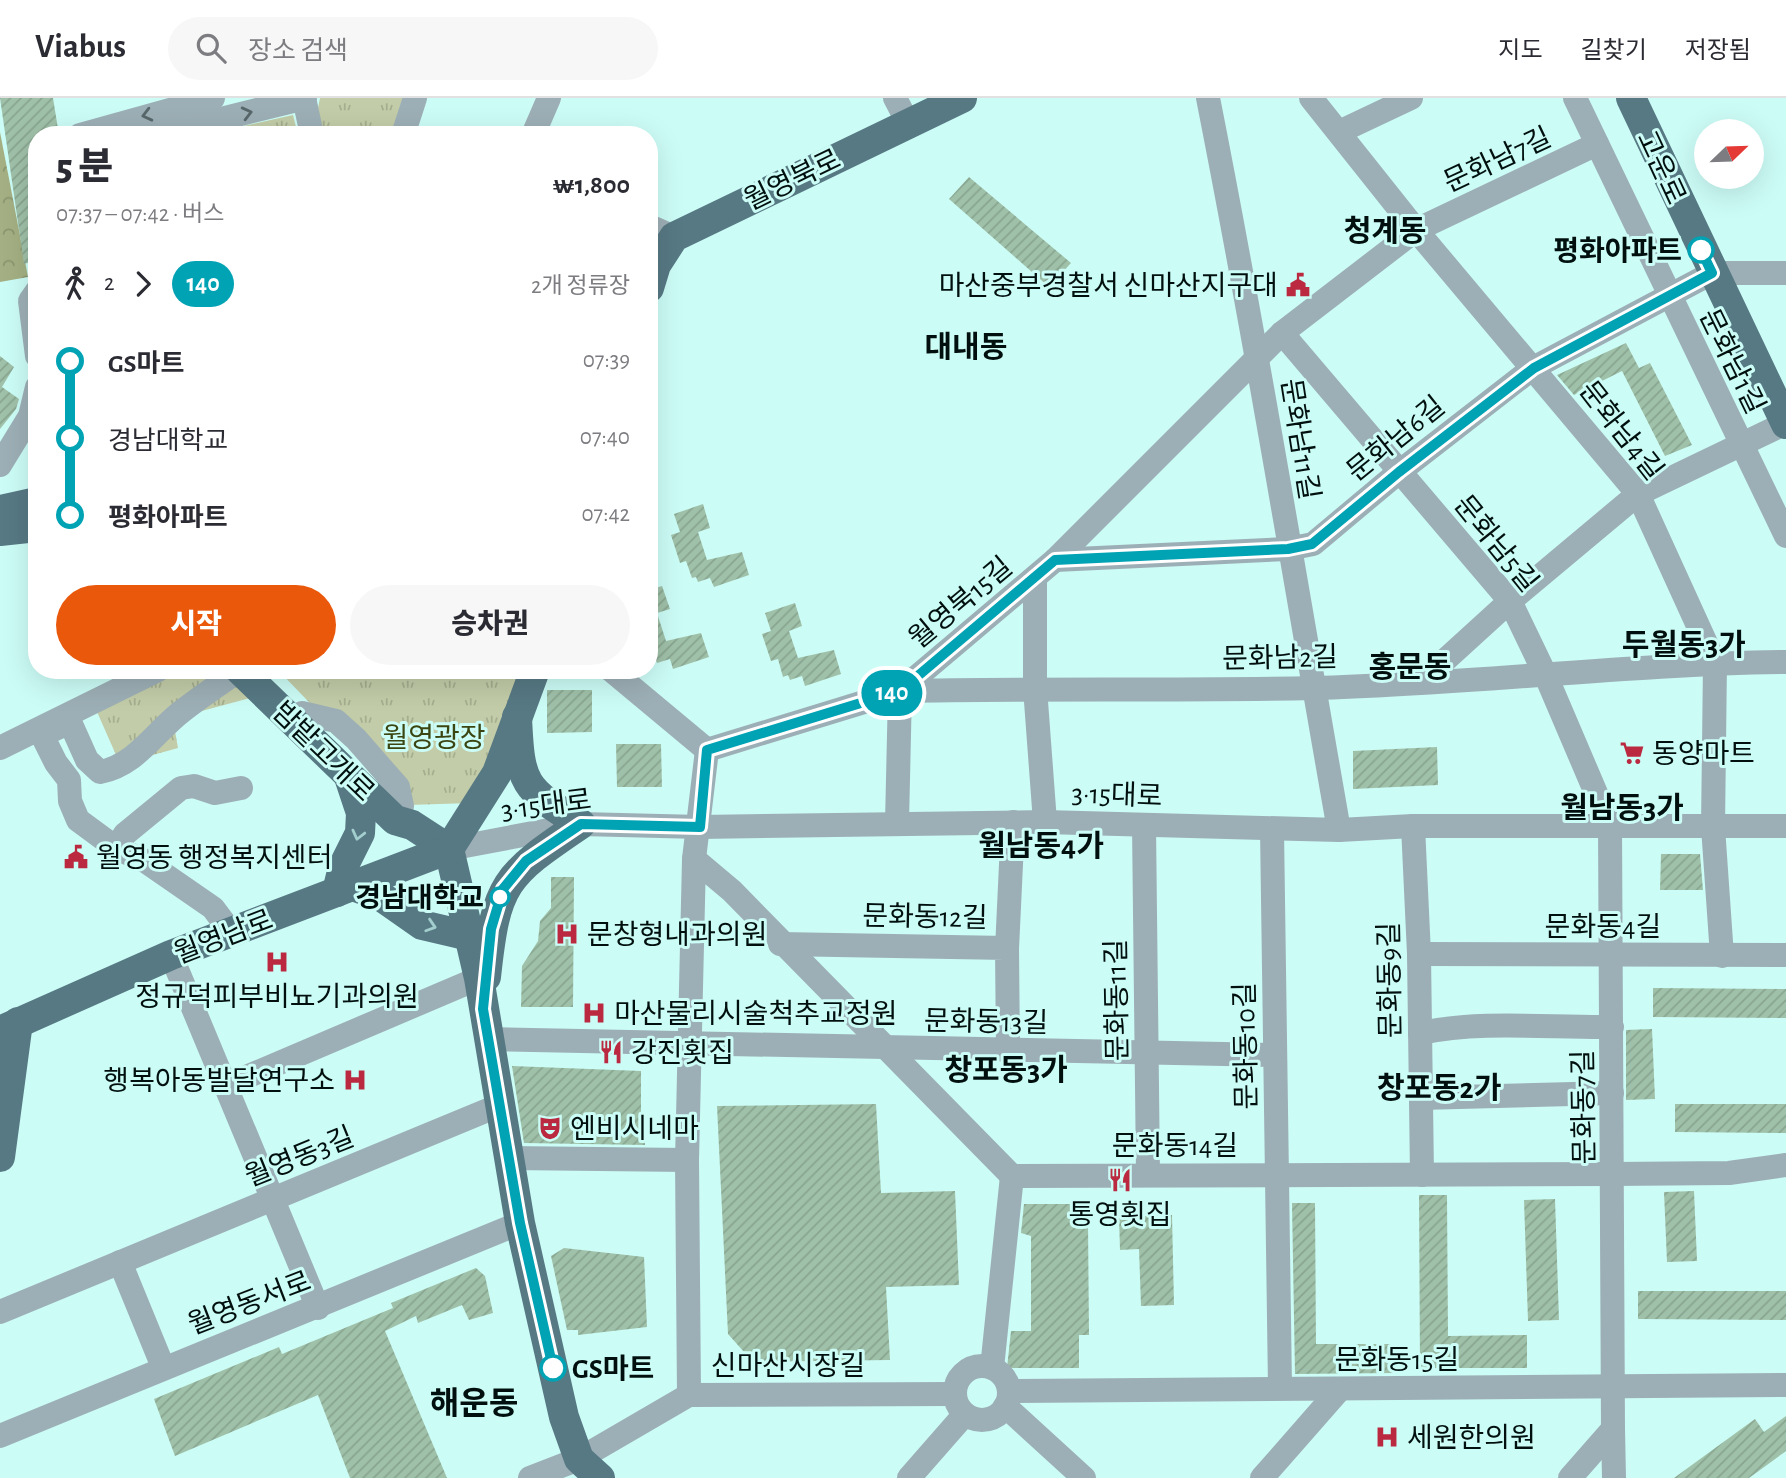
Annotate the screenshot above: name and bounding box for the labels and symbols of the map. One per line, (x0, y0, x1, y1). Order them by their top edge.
one-way arrow (141, 107, 153, 121)
one-way arrow (241, 107, 253, 121)
north arrow (1694, 119, 1764, 189)
street label: 문화남7길 (1439, 122, 1556, 198)
street label: 고운로 (1631, 126, 1690, 209)
street label: 월영북로 (740, 144, 845, 216)
district label: 청계동 (1344, 215, 1426, 247)
place label: 평화아파트 (1553, 236, 1682, 266)
marker: 평화아파트 (1688, 237, 1714, 263)
place label: 마산중부경찰서 신마산지구대 (938, 271, 1278, 301)
public building icon: 마산중부경찰서 신마산지구대 (1284, 271, 1312, 299)
street label: 문화남1길 (1694, 304, 1770, 419)
district label: 대내동 (925, 331, 1007, 363)
street label: 문화남4길 (1574, 375, 1669, 486)
street label: 문화남11길 (1276, 376, 1324, 502)
street label: 문화남6길 (1341, 391, 1450, 487)
street label: 문화남5길 (1448, 490, 1544, 598)
street label: 월영북15길 (903, 551, 1018, 654)
district label: 두월동3가 (1622, 629, 1746, 661)
street label: 문화남2길 (1222, 642, 1338, 674)
district label: 홍문동 (1369, 651, 1451, 683)
line badge: 140 (852, 670, 932, 716)
street label: 밤밭고개로 (267, 696, 380, 807)
park label: 월영광장 (382, 723, 486, 753)
supermarket icon: 동양마트 (1618, 739, 1646, 767)
place label: 동양마트 (1652, 739, 1755, 769)
street label: 3·15대로 (1071, 778, 1163, 812)
street label: 3·15대로 (499, 785, 593, 825)
district label: 월남동3가 (1560, 792, 1684, 824)
one-way arrow (351, 829, 366, 841)
district label: 월남동4가 (978, 830, 1104, 862)
public building icon: 월영동 행정복지센터 (62, 843, 90, 871)
place label: 월영동 행정복지센터 (96, 843, 332, 873)
place label: 경남대학교 (355, 883, 484, 913)
marker: 경남대학교 (490, 887, 510, 907)
street label: 문화동12길 (862, 901, 988, 933)
street label: 월영남로 (170, 904, 277, 969)
street label: 문화동4길 (1545, 912, 1661, 942)
one-way arrow (424, 918, 436, 932)
hospital icon: 문창형내과의원 (553, 920, 581, 948)
place label: 문창형내과의원 (587, 920, 767, 950)
street label: 문화동9길 (1374, 922, 1406, 1038)
street label: 문화동11길 (1101, 939, 1133, 1061)
hospital icon: 정규덕피부비뇨기과의원 (263, 948, 291, 976)
place label: 정규덕피부비뇨기과의원 (135, 982, 419, 1012)
street label: 문화동10길 (1230, 982, 1262, 1110)
hospital icon: 마산물리시술척추교정원 (580, 999, 608, 1027)
place label: 마산물리시술척추교정원 (614, 999, 897, 1029)
street label: 문화동13길 (924, 1006, 1048, 1038)
restaurant icon: 강진횟집 (597, 1038, 625, 1066)
place label: 강진횟집 (631, 1038, 734, 1068)
street label: 문화동7길 (1568, 1049, 1600, 1165)
district label: 창포동3가 (944, 1054, 1068, 1086)
place label: 행복아동발달연구소 (103, 1066, 335, 1096)
hospital icon: 행복아동발달연구소 (341, 1066, 369, 1094)
district label: 창포동2가 (1377, 1072, 1501, 1104)
theatre icon: 엔비시네마 (536, 1114, 564, 1142)
place label: 엔비시네마 (570, 1114, 699, 1144)
street label: 월영동3길 (241, 1122, 358, 1192)
street label: 문화동14길 (1112, 1131, 1238, 1161)
restaurant icon: 통영횟집 (1106, 1166, 1134, 1194)
place label: 통영횟집 (1068, 1200, 1172, 1230)
street label: 월영동서로 (184, 1266, 315, 1340)
street label: 문화동15길 (1335, 1345, 1459, 1375)
street label: 신마산시장길 (711, 1351, 865, 1381)
place label: GS마트 (572, 1354, 654, 1384)
marker: GS마트 (540, 1355, 566, 1381)
district label: 해운동 (430, 1387, 518, 1420)
hospital icon: 세원한의원 (1373, 1423, 1401, 1451)
place label: 세원한의원 (1407, 1423, 1536, 1453)

